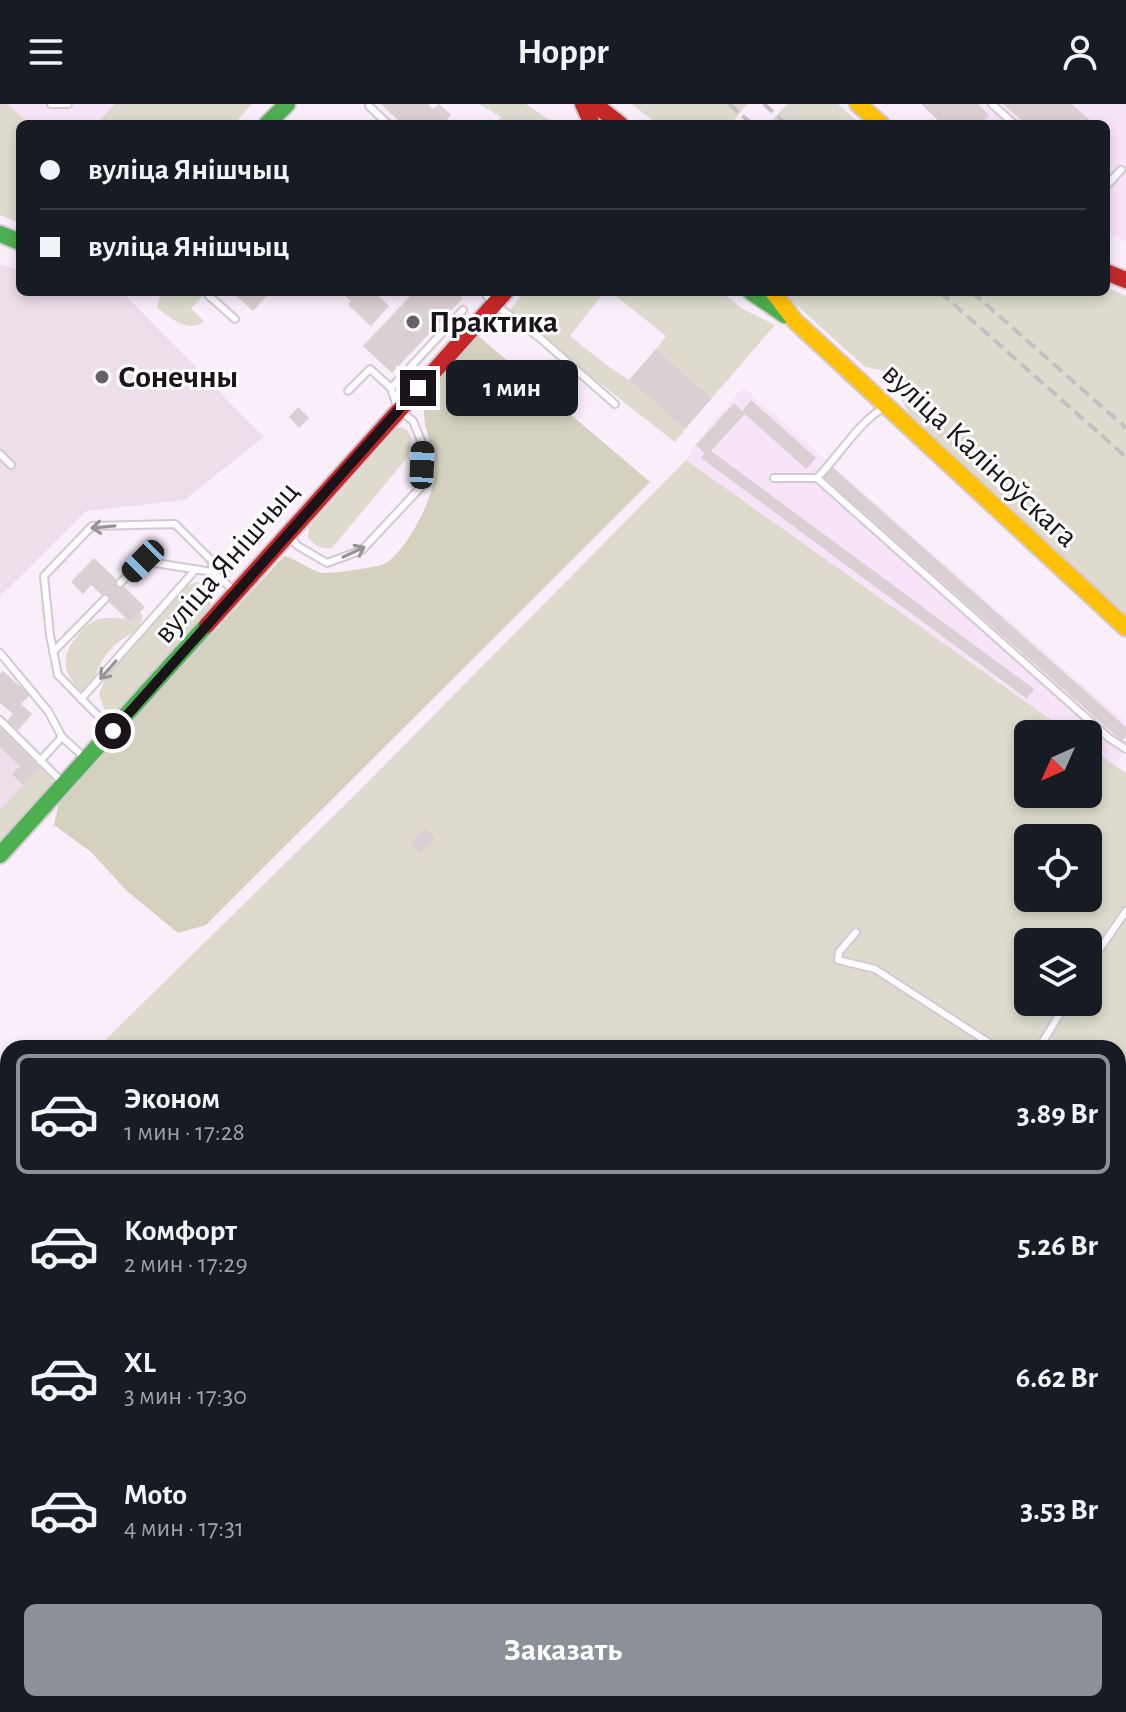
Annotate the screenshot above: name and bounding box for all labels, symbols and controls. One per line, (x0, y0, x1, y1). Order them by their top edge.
icon: menu (24, 30, 68, 74)
icon: person (1058, 30, 1102, 74)
text: Hoppr (517, 34, 609, 70)
text: вуліца Янішчыц (88, 155, 289, 185)
text: вуліца Янішчыц (88, 232, 289, 262)
place label: Практика (429, 306, 558, 338)
marker: Практика (404, 313, 422, 331)
street label: вуліца Каліноўскага (876, 357, 1084, 553)
callout: 1 мин (446, 360, 578, 416)
place label: Сонечны (118, 361, 238, 393)
marker: Сонечны (93, 368, 111, 386)
route end (400, 370, 436, 406)
text: 1 мин (483, 375, 541, 401)
car (409, 441, 435, 489)
street label: вуліца Янішчыц (147, 475, 305, 649)
one-way arrow (91, 520, 117, 535)
car (118, 536, 168, 586)
one-way arrow (341, 544, 365, 559)
one-way arrow (99, 659, 117, 679)
route start (95, 713, 131, 749)
north arrow (1014, 720, 1102, 808)
map controls (1014, 720, 1102, 1016)
button: locate (1014, 824, 1102, 912)
button: layers (1014, 928, 1102, 1016)
icon: car (28, 1078, 100, 1150)
text: Эконом (124, 1084, 220, 1114)
text: 3.89 Br (1017, 1099, 1098, 1129)
text: 1 мин · 17:28 (124, 1119, 245, 1145)
icon: car (28, 1210, 100, 1282)
text: Комфорт (124, 1216, 237, 1246)
text: 5.26 Br (1017, 1231, 1098, 1261)
text: 2 мин · 17:29 (124, 1251, 248, 1277)
icon: car (28, 1342, 100, 1414)
text: XL (124, 1348, 156, 1378)
text: 6.62 Br (1016, 1363, 1098, 1393)
text: 3 мин · 17:30 (124, 1383, 247, 1409)
icon: car (28, 1474, 100, 1546)
text: Moto (124, 1480, 187, 1510)
text: 3.53 Br (1020, 1495, 1098, 1525)
text: 4 мин · 17:31 (124, 1515, 244, 1541)
button: Заказать (24, 1604, 1102, 1696)

